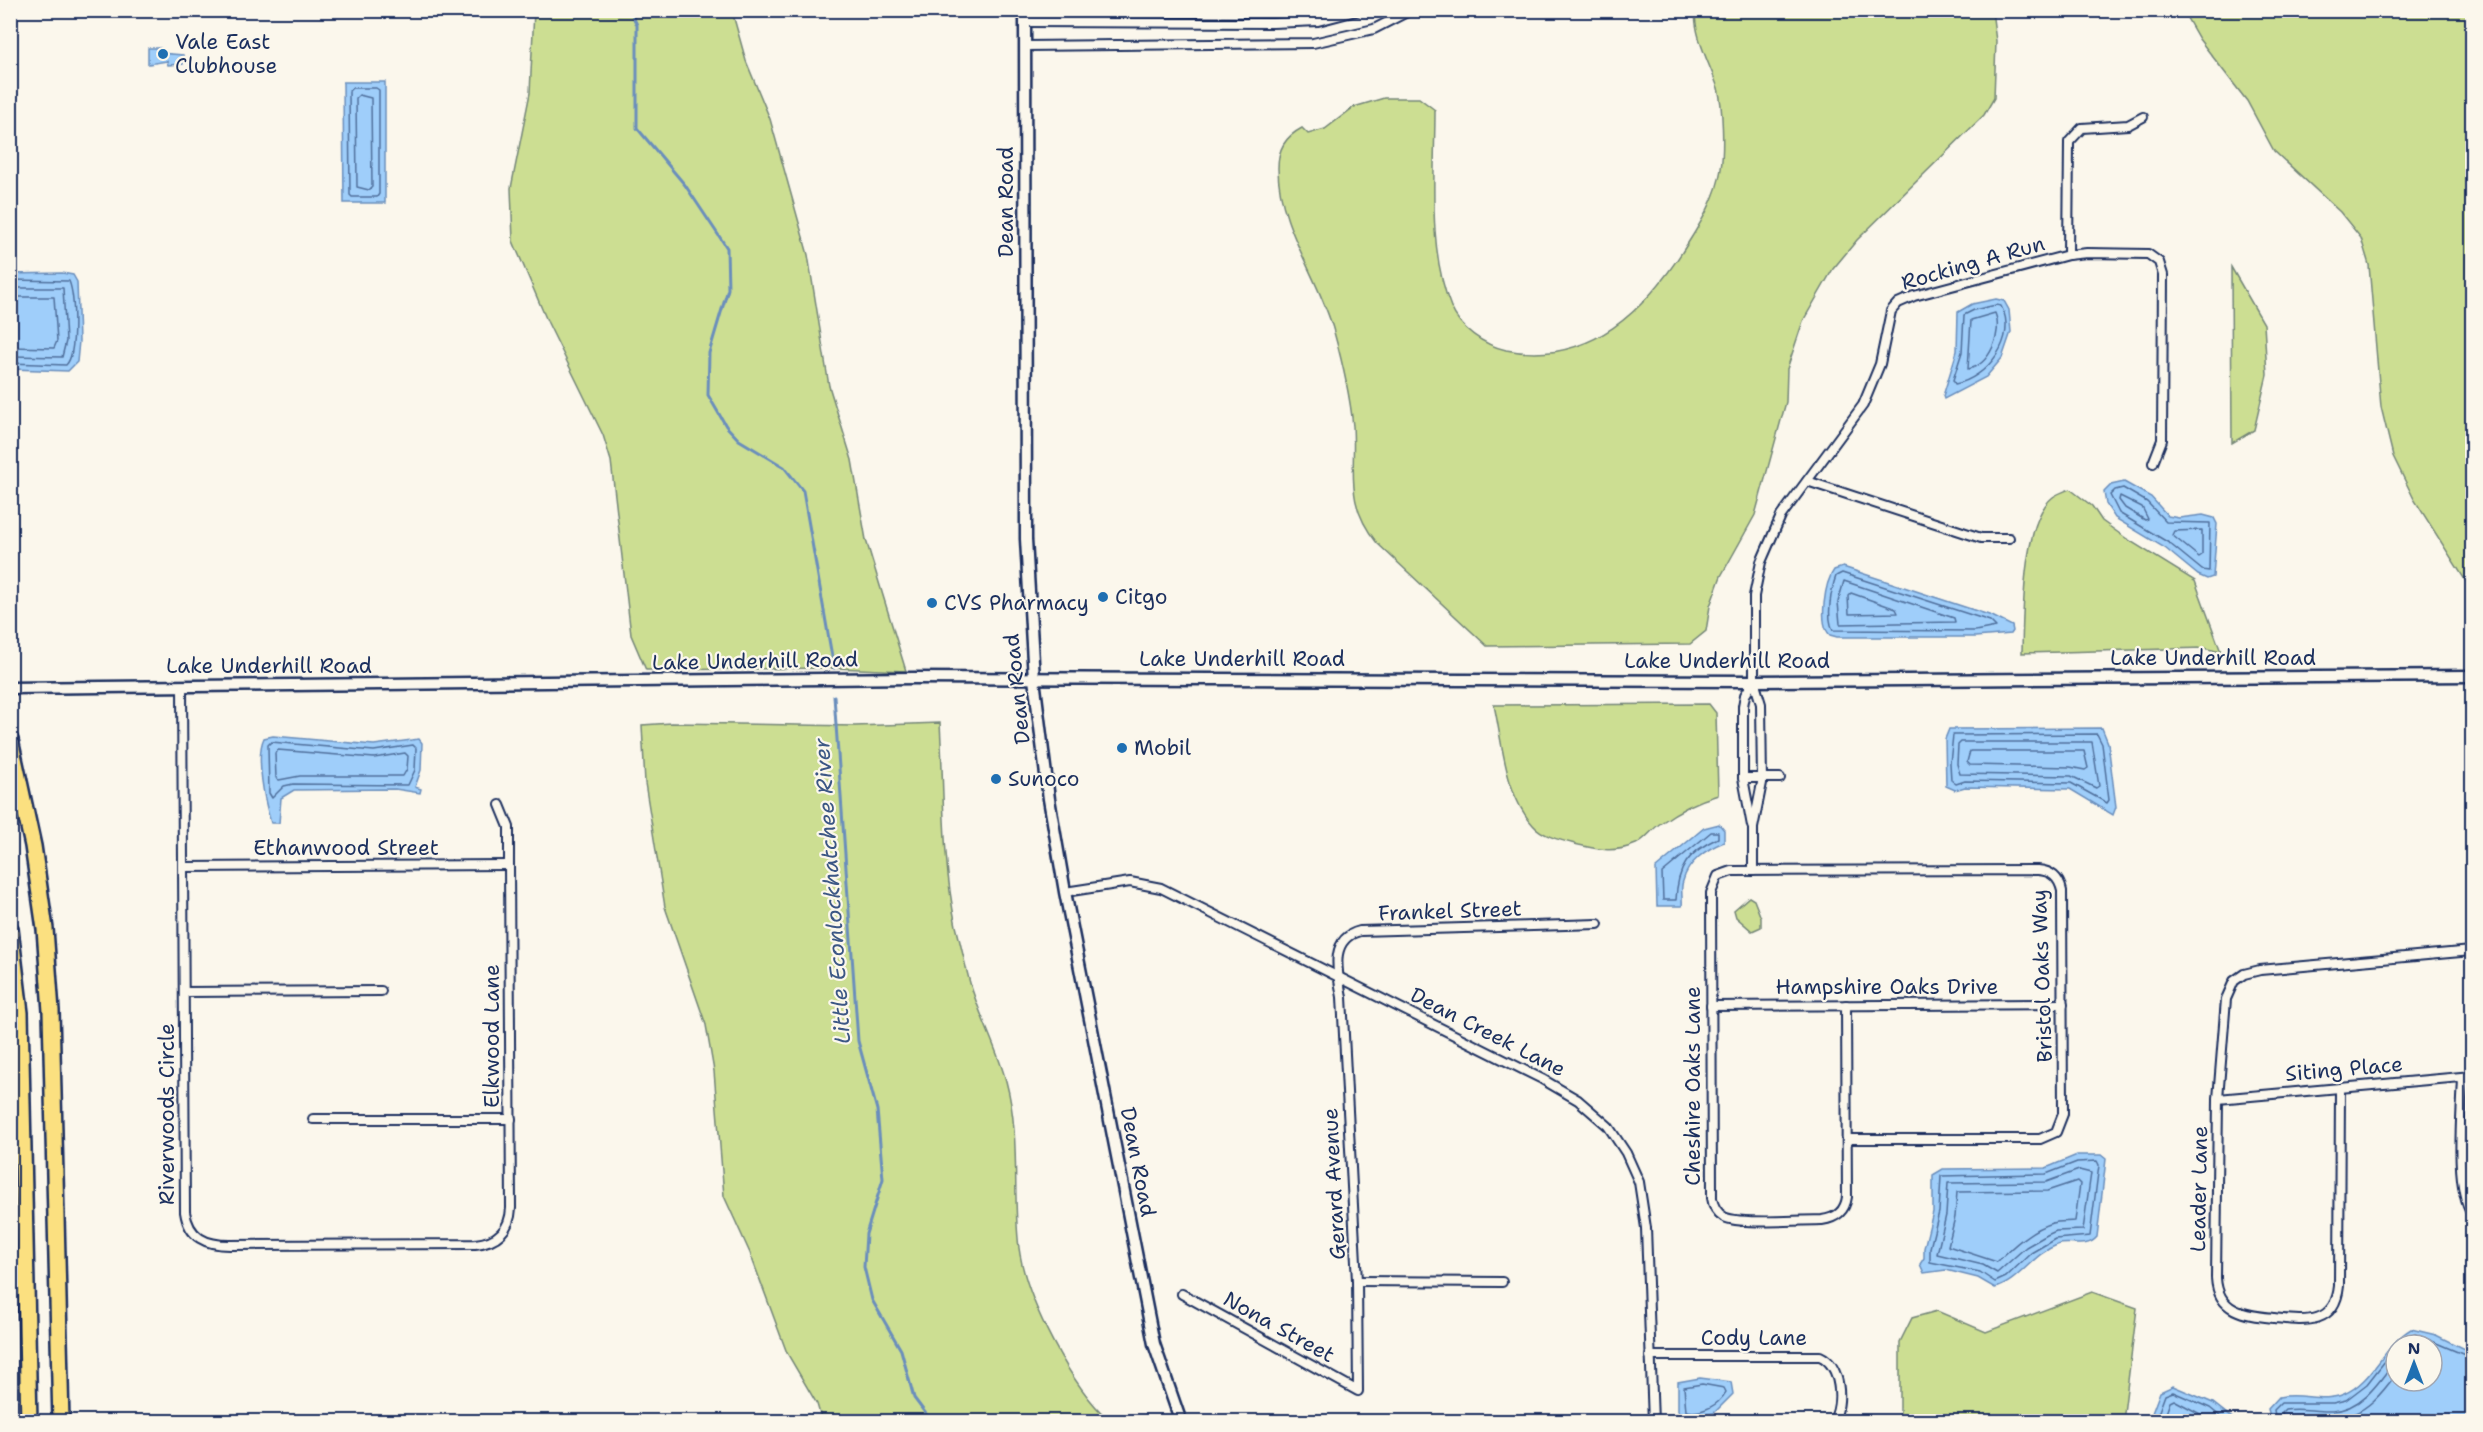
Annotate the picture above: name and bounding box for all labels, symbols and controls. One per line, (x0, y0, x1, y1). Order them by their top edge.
place label: Vale East Clubhouse (175, 28, 277, 80)
marker: Vale East Clubhouse (156, 47, 170, 61)
street label: Dean Road (992, 146, 1020, 258)
street label: Rocking A Run (1898, 229, 2048, 297)
place label: Citgo (1115, 583, 1167, 611)
place label: CVS Pharmacy (944, 589, 1089, 617)
marker: Citgo (1096, 590, 1110, 604)
marker: CVS Pharmacy (925, 596, 939, 610)
street label: Dean Road (997, 632, 1037, 746)
street label: Lake Underhill Road (2110, 644, 2316, 672)
street label: Lake Underhill Road (652, 645, 858, 677)
street label: Lake Underhill Road (1139, 645, 1345, 673)
street label: Lake Underhill Road (1624, 647, 1830, 675)
street label: Lake Underhill Road (166, 652, 372, 680)
place label: Mobil (1134, 734, 1192, 762)
water label: Little Econlockhatchee River (807, 736, 857, 1045)
marker: Mobil (1115, 741, 1129, 755)
place label: Sunoco (1008, 765, 1079, 793)
marker: Sunoco (989, 772, 1003, 786)
street label: Ethanwood Street (253, 834, 439, 862)
street label: Bristol Oaks Way (2025, 889, 2059, 1063)
street label: Frankel Street (1378, 895, 1522, 927)
street label: Elkwood Lane (478, 964, 506, 1108)
street label: Hampshire Oaks Drive (1775, 973, 1999, 1001)
street label: Dean Creek Lane (1406, 981, 1570, 1083)
street label: Cheshire Oaks Lane (1679, 986, 1707, 1186)
street label: Riverwoods Circle (153, 1023, 181, 1205)
street label: Siting Place (2284, 1050, 2404, 1088)
street label: Dean Road (1114, 1105, 1162, 1219)
street label: Gerard Avenue (1316, 1107, 1352, 1261)
street label: Leader Lane (2184, 1126, 2214, 1252)
street label: Nona Street (1218, 1285, 1340, 1369)
street label: Cody Lane (1701, 1324, 1807, 1352)
north arrow (2384, 1333, 2444, 1393)
text: N (2408, 1338, 2420, 1359)

